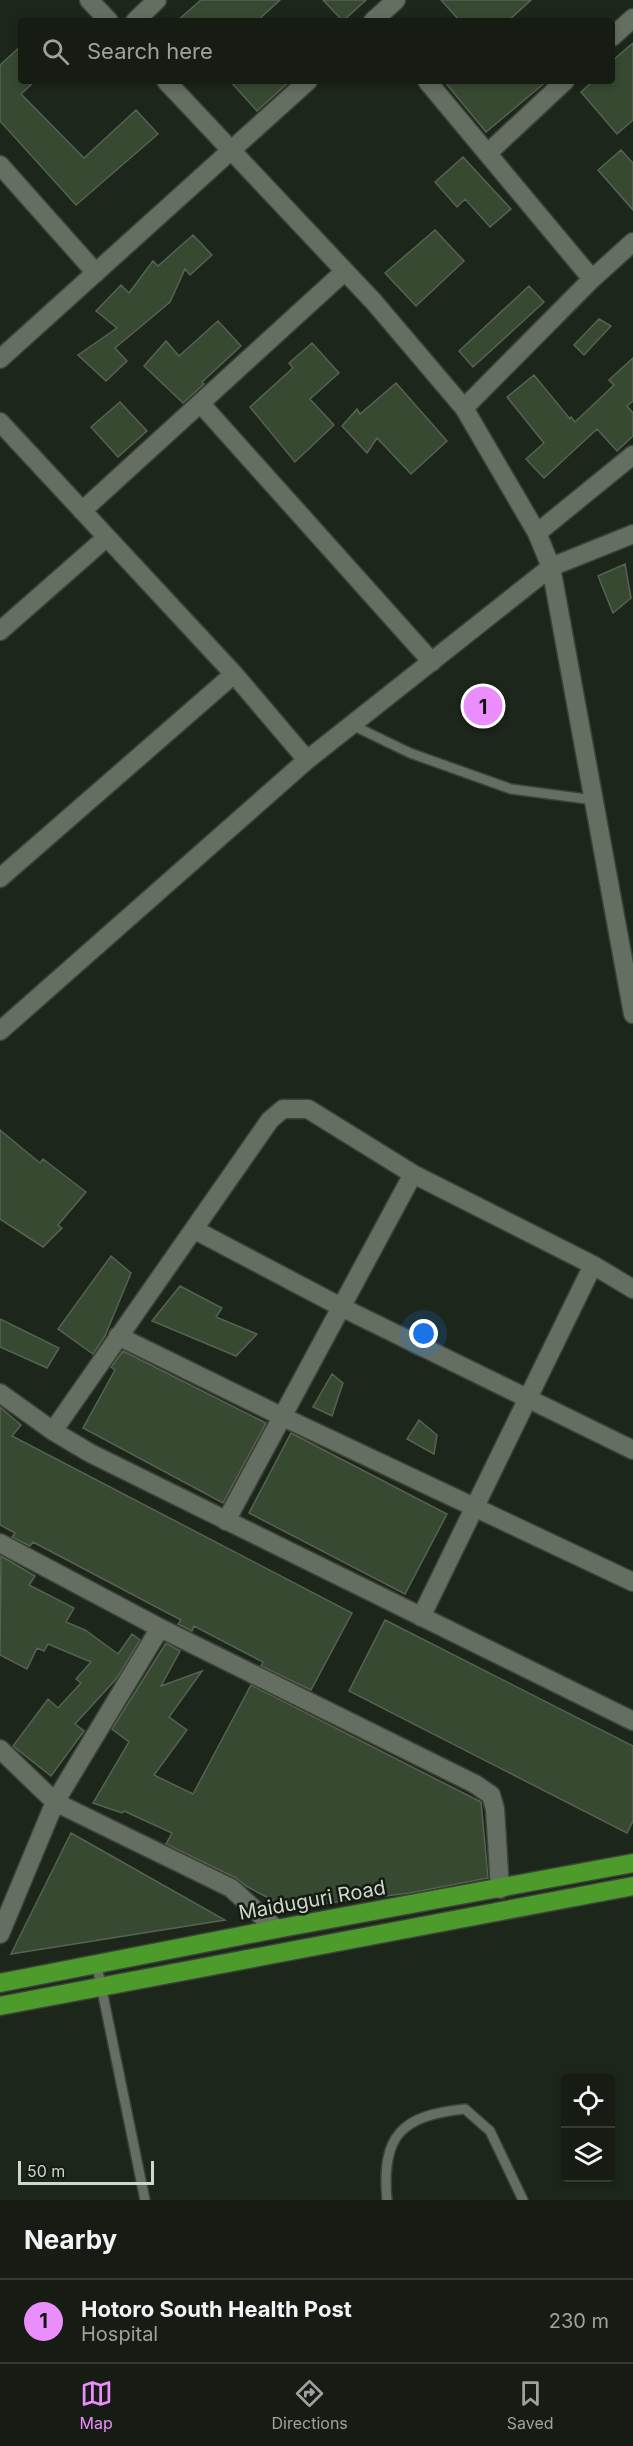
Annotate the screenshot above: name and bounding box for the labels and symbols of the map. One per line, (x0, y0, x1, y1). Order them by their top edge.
pin: 1 (464, 684, 502, 728)
your location (409, 1319, 438, 1348)
street label: Maiduguri Road (237, 1875, 387, 1925)
scale bar (18, 2158, 154, 2186)

